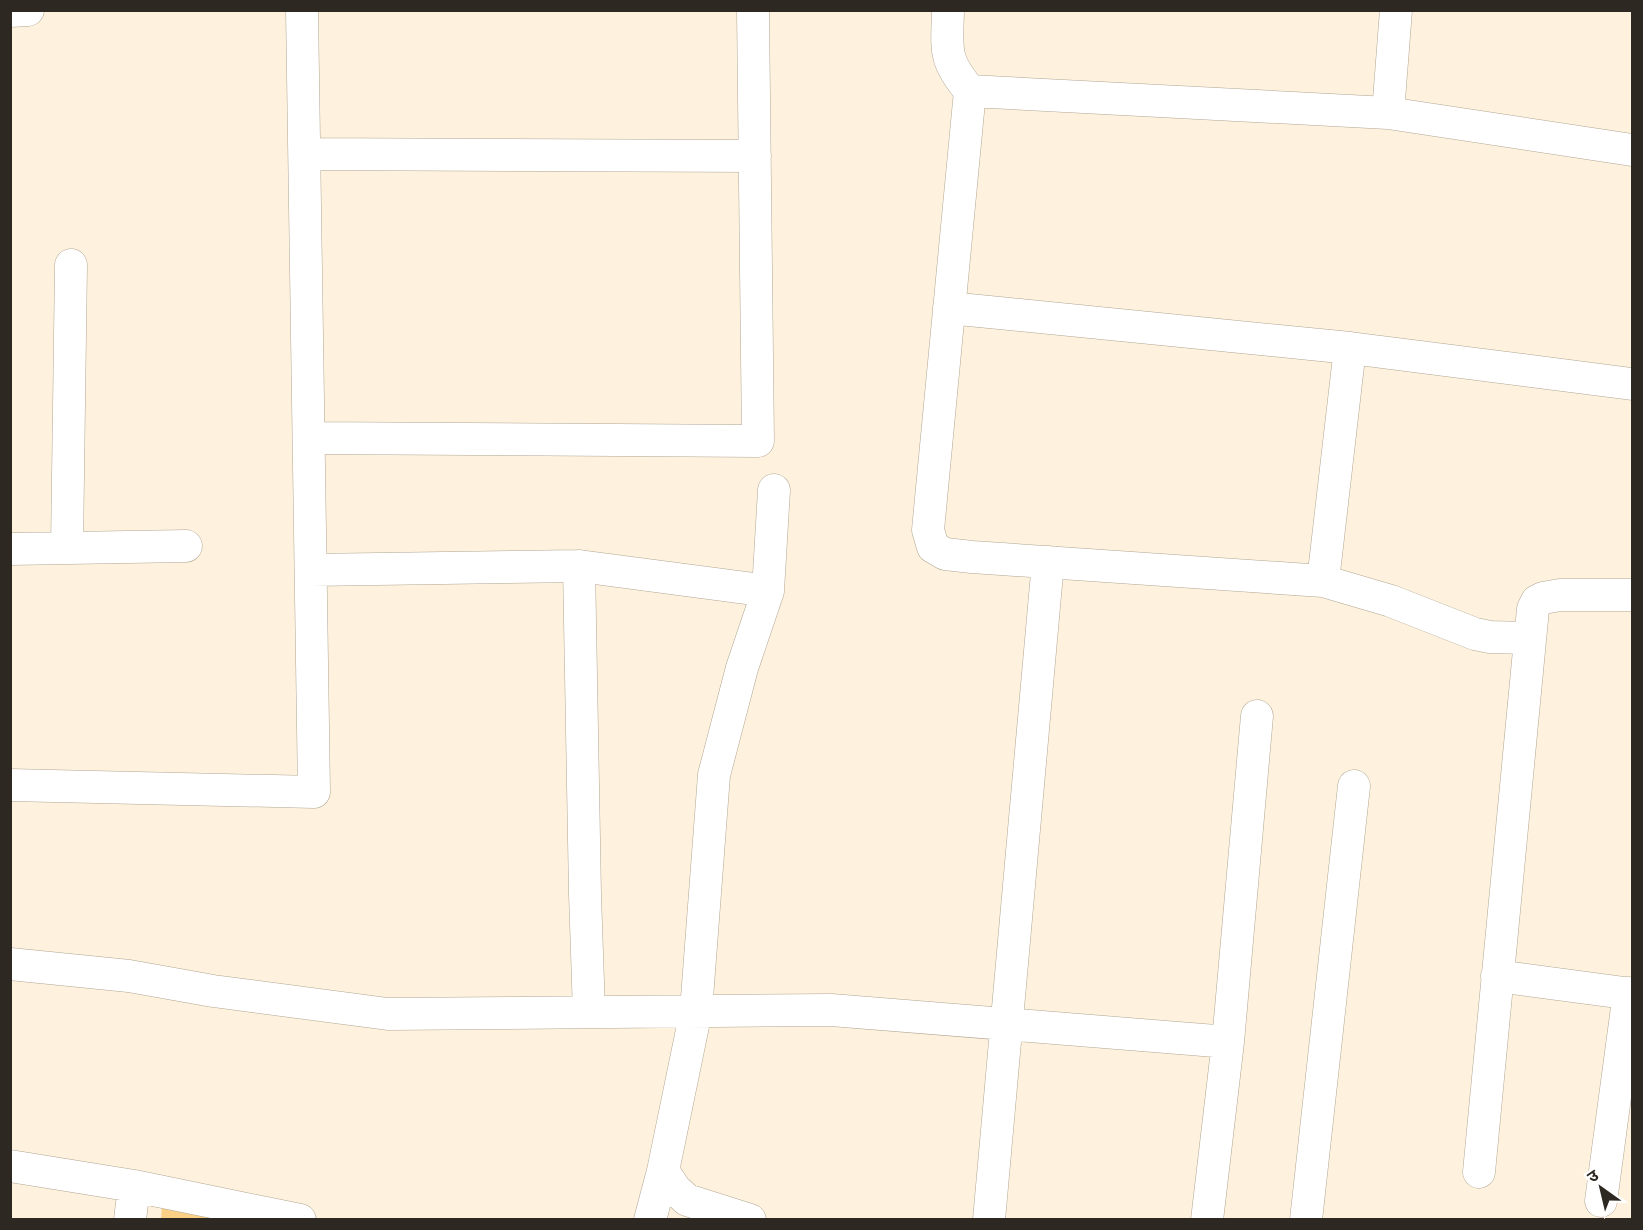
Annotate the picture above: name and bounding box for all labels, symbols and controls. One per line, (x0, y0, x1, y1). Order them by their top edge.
north arrow (1571, 1158, 1631, 1218)
text: उ (1583, 1164, 1604, 1188)

